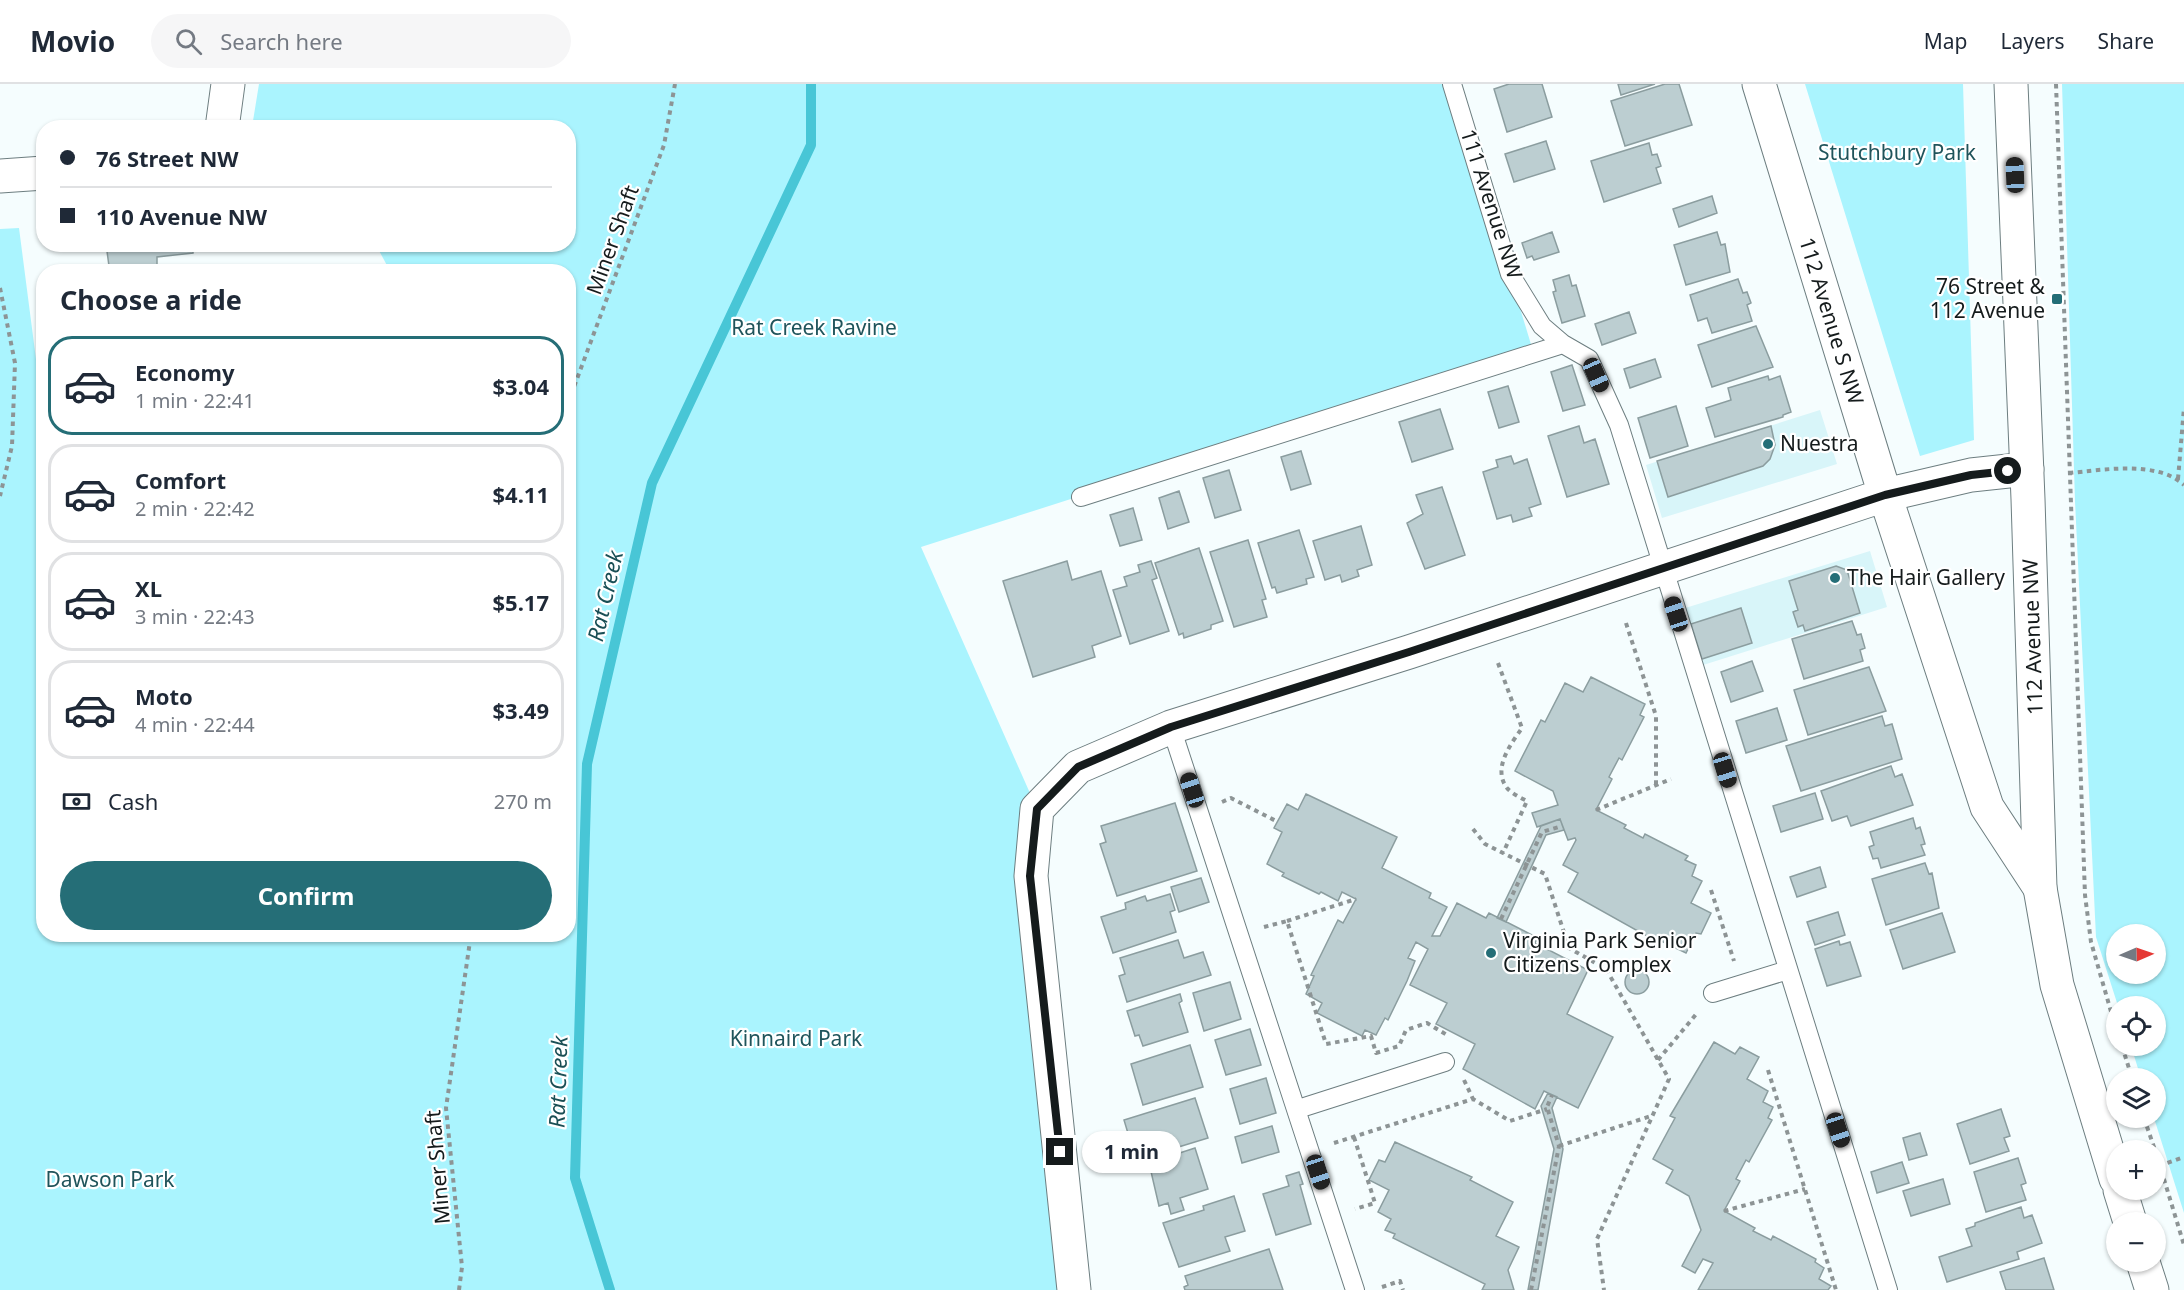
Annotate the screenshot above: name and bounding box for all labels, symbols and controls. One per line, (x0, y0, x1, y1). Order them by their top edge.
search box (151, 14, 571, 68)
text: Movio (30, 22, 115, 60)
icon: search (172, 25, 205, 58)
text: Search here (220, 26, 343, 56)
text: Map (1924, 27, 1968, 55)
text: Layers (2001, 27, 2065, 55)
text: Share (2098, 27, 2154, 55)
street label: 111 Avenue NW (1455, 125, 1530, 283)
park label: Stutchbury Park (1818, 138, 1977, 166)
text: 76 Street NW (96, 143, 239, 173)
car (2005, 157, 2025, 193)
street label: Miner Shaft (579, 181, 645, 298)
text: 110 Avenue NW (96, 201, 267, 231)
street label: 112 Avenue S NW (1793, 234, 1871, 408)
place label: 76 Street & 112 Avenue (1930, 272, 2046, 324)
text: Choose a ride (60, 281, 242, 318)
marker: 76 Street & 112 Avenue (2050, 292, 2064, 306)
park label: Rat Creek Ravine (731, 313, 897, 341)
car (1580, 355, 1612, 395)
text: Economy (135, 357, 234, 387)
icon: car (63, 359, 117, 413)
text: $3.04 (492, 371, 549, 401)
text: 1 min · 22:41 (135, 387, 255, 414)
place label: Nuestra (1780, 429, 1858, 457)
marker: Nuestra (1761, 437, 1775, 451)
route start (1994, 457, 2021, 484)
text: Comfort (135, 465, 226, 495)
icon: car (63, 467, 117, 521)
text: $4.11 (492, 479, 549, 509)
text: 2 min · 22:42 (135, 495, 255, 522)
water label: Rat Creek (579, 546, 629, 644)
street label: 112 Avenue NW (2015, 558, 2049, 716)
place label: The Hair Gallery (1847, 563, 2005, 591)
marker: The Hair Gallery (1828, 571, 1842, 585)
text: XL (135, 573, 162, 603)
icon: car (63, 575, 117, 629)
text: $5.17 (492, 587, 549, 617)
car (1662, 594, 1690, 634)
text: 3 min · 22:43 (135, 603, 255, 630)
text: Moto (135, 681, 193, 711)
icon: car (63, 683, 117, 737)
text: $3.49 (492, 695, 549, 725)
text: 4 min · 22:44 (135, 711, 255, 738)
car (1711, 750, 1739, 790)
car (1178, 770, 1206, 810)
icon: cash (60, 785, 93, 818)
text: Cash (108, 786, 158, 816)
text: 270 m (494, 788, 552, 815)
button: Confirm (60, 861, 552, 930)
north arrow (2106, 924, 2166, 984)
map controls (2106, 924, 2166, 1272)
place label: Virginia Park Senior Citizens Complex (1503, 926, 1697, 978)
marker: Virginia Park Senior Citizens Complex (1484, 946, 1498, 960)
button: locate (2106, 996, 2166, 1056)
park label: Kinnaird Park (730, 1024, 863, 1052)
water label: Rat Creek (540, 1034, 574, 1129)
button: layers (2106, 1068, 2166, 1128)
street label: Miner Shaft (418, 1108, 456, 1225)
car (1824, 1110, 1852, 1150)
callout: 1 min (1081, 1131, 1180, 1173)
route end (1046, 1138, 1073, 1165)
text: 1 min (1104, 1138, 1159, 1165)
button: + (2106, 1140, 2166, 1200)
car (1304, 1152, 1332, 1192)
park label: Dawson Park (45, 1165, 175, 1193)
button: − (2106, 1212, 2166, 1272)

